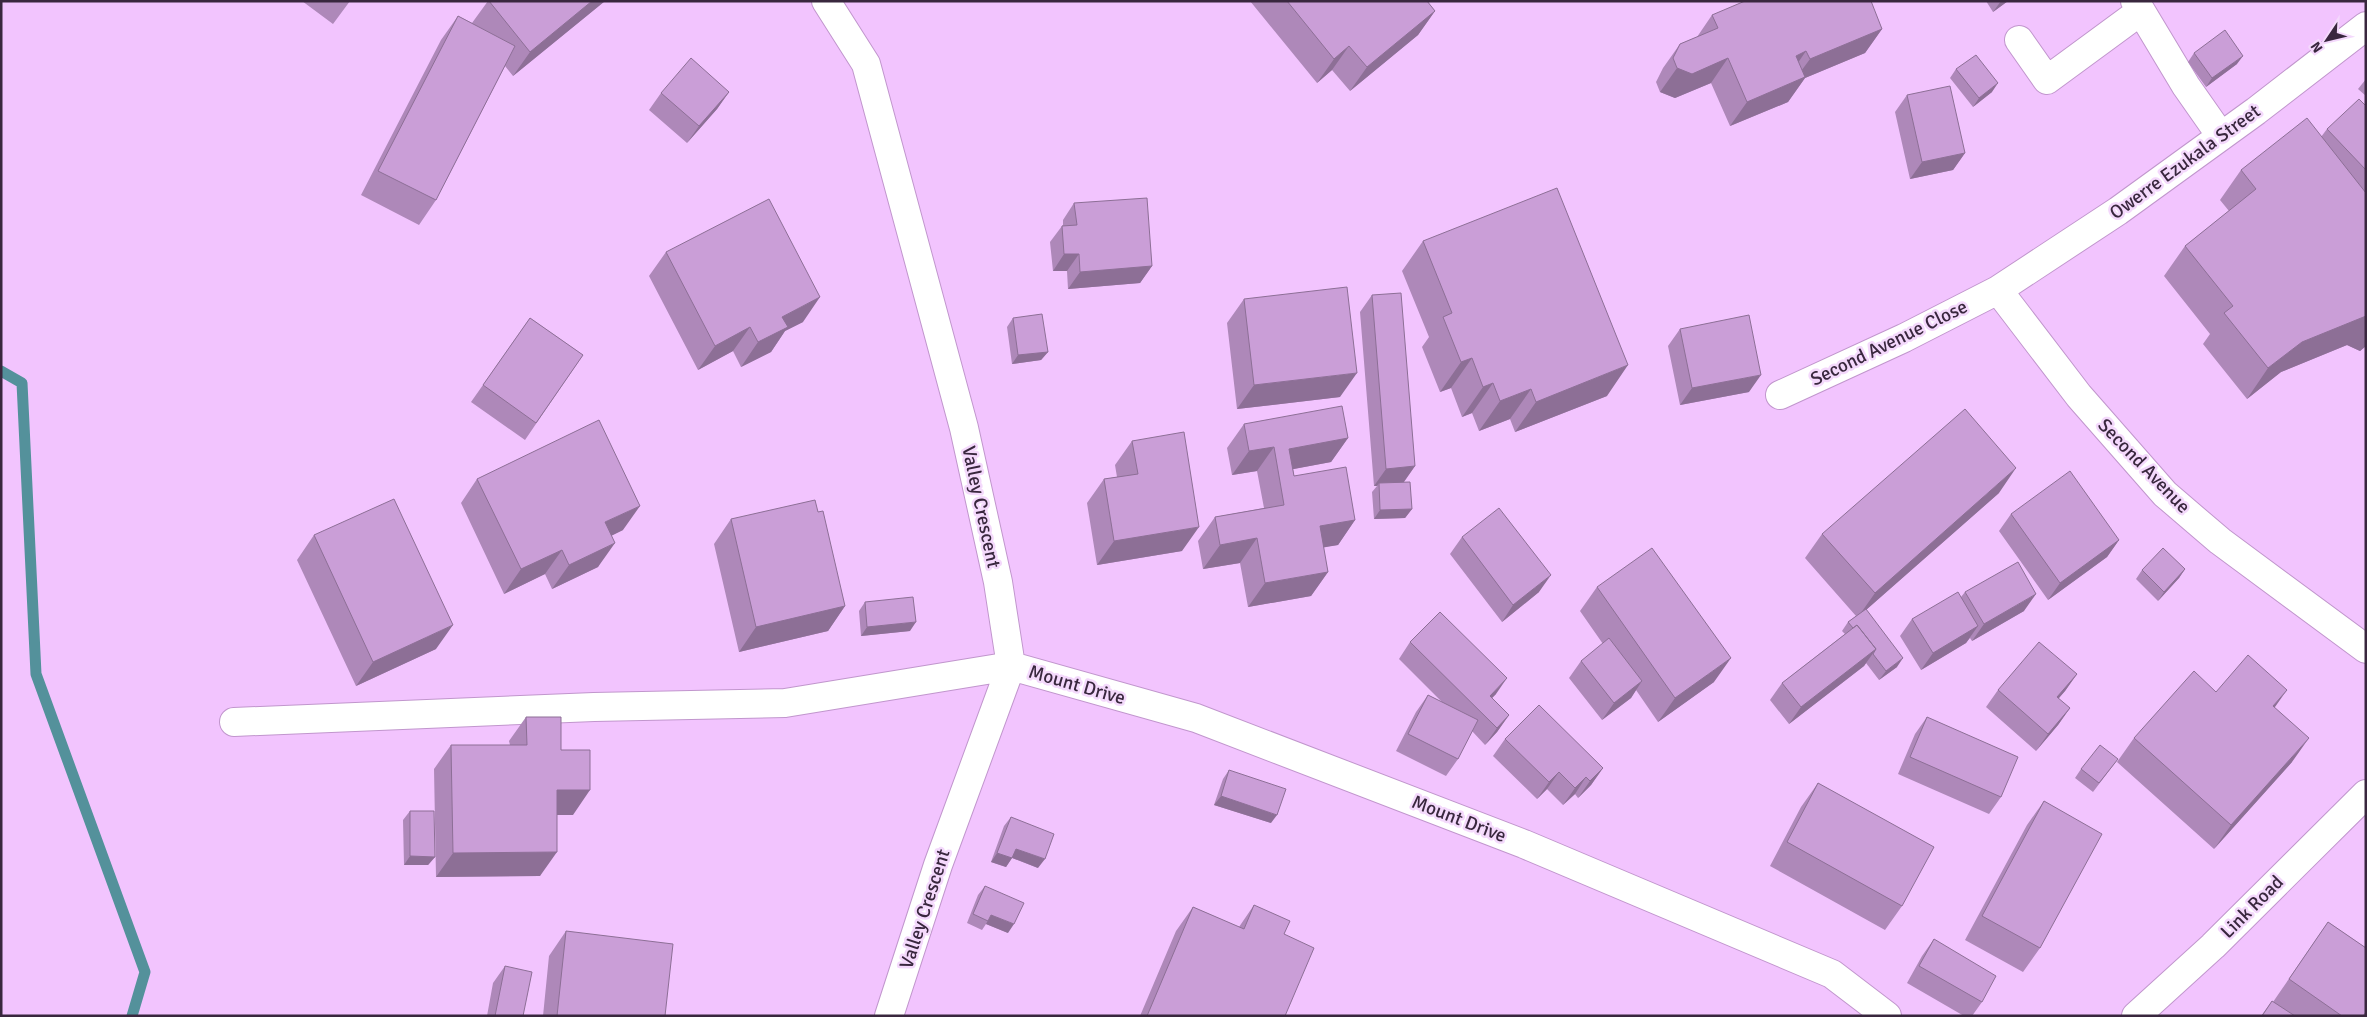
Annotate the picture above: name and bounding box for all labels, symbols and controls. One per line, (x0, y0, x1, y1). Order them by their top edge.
north arrow (2302, 15, 2352, 65)
text: N (2307, 38, 2327, 56)
street label: Owerre Ezukala Street (2105, 99, 2265, 225)
street label: Second Avenue Close (1807, 295, 1971, 391)
street label: Second Avenue (2093, 413, 2195, 519)
street label: Valley Crescent (956, 444, 1006, 571)
street label: Mount Drive (1026, 660, 1128, 710)
street label: Mount Drive (1408, 790, 1510, 848)
street label: Valley Crescent (894, 846, 956, 972)
street label: Link Road (2215, 870, 2289, 944)

